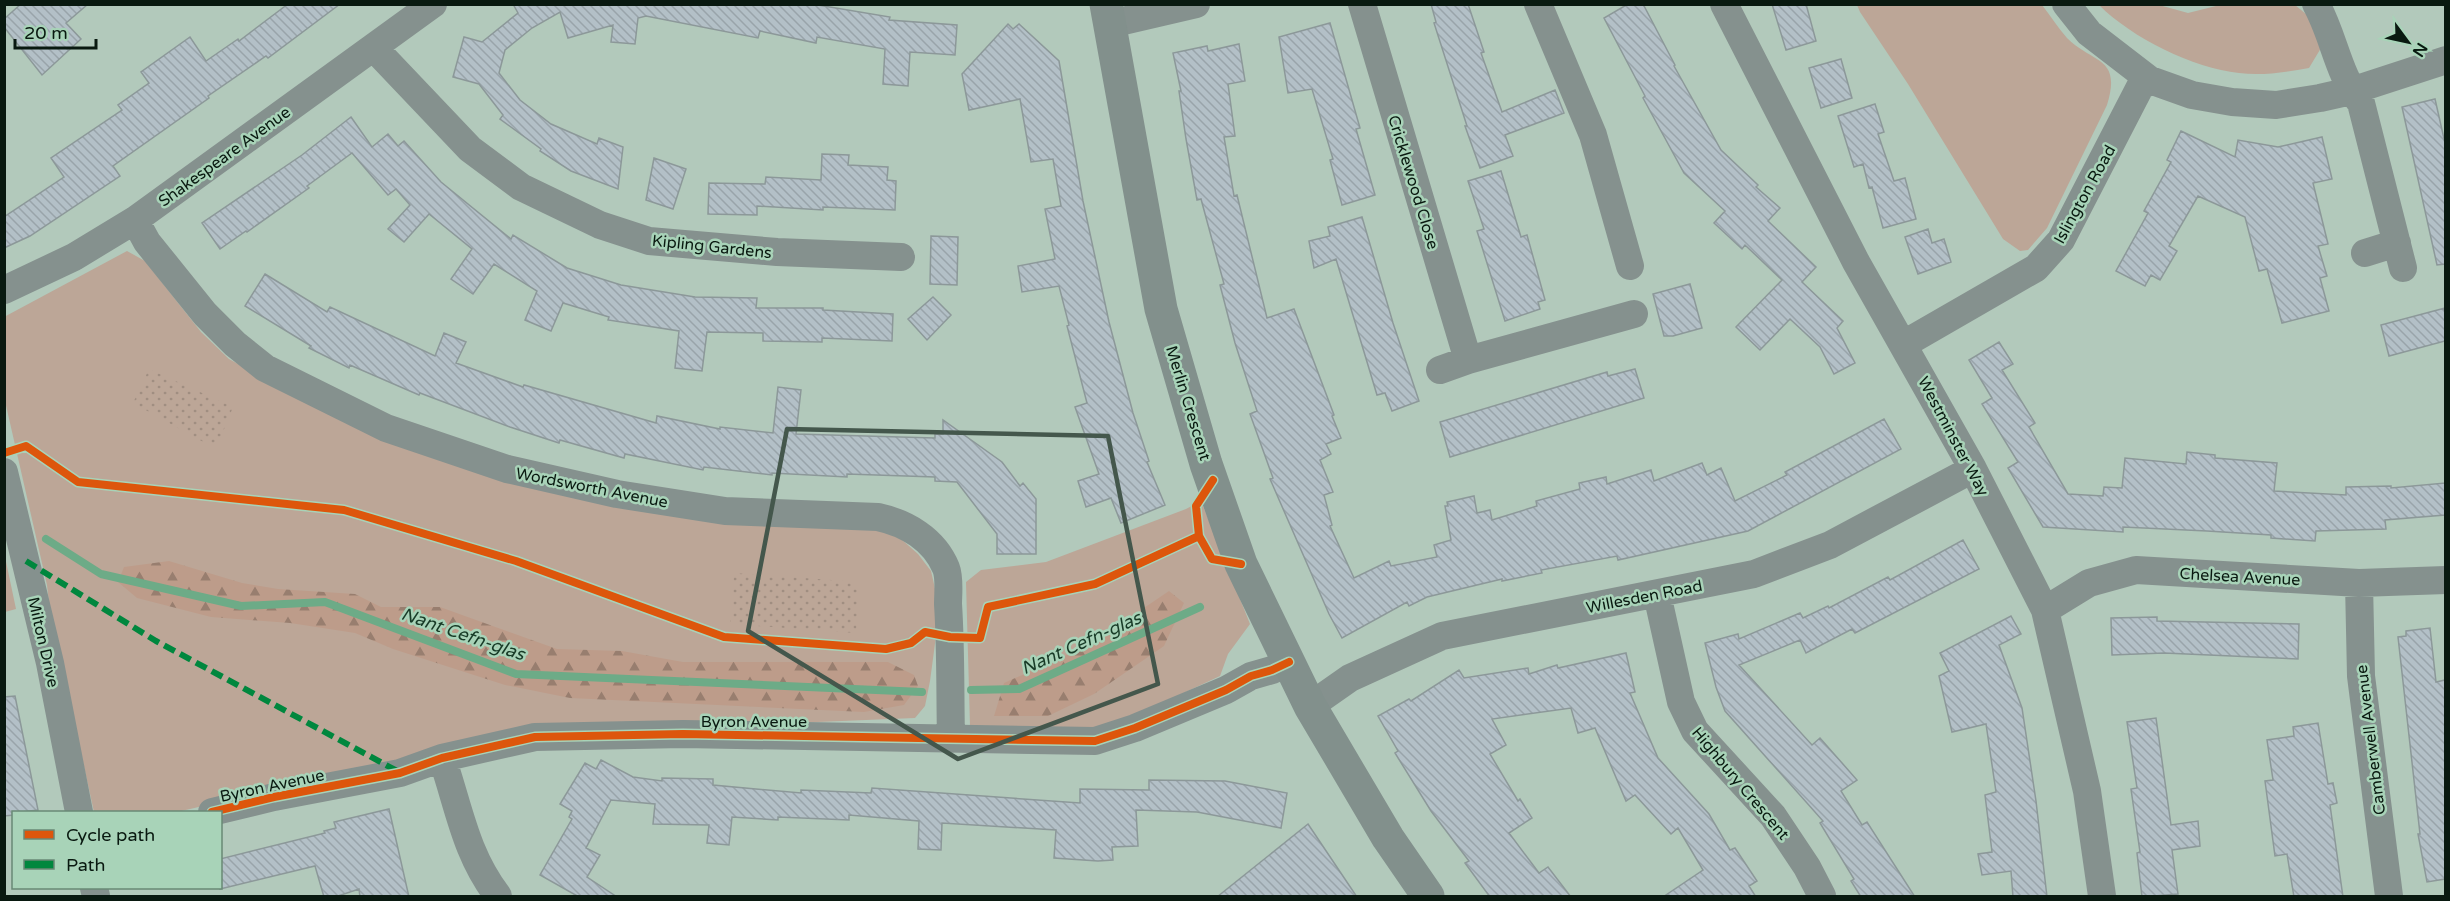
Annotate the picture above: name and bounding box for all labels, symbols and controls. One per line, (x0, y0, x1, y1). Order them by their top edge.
scale bar (15, 12, 96, 50)
north arrow (2378, 12, 2438, 72)
text: 20 m (24, 22, 68, 44)
text: N (2408, 39, 2432, 60)
street label: Shakespeare Avenue (155, 102, 294, 211)
street label: Cricklewood Close (1383, 113, 1443, 252)
street label: Islington Road (2050, 142, 2120, 247)
street label: Kipling Gardens (651, 231, 773, 263)
street label: Merlin Crescent (1161, 343, 1215, 463)
street label: Westminster Way (1913, 373, 1993, 500)
street label: Wordsworth Avenue (514, 463, 670, 513)
street label: Chelsea Avenue (2179, 564, 2301, 590)
street label: Willesden Road (1584, 576, 1704, 618)
street label: Milton Drive (23, 595, 63, 689)
water label: Nant Cefn-glas (398, 603, 529, 666)
water label: Nant Cefn-glas (1018, 606, 1146, 679)
street label: Camberwell Avenue (2352, 664, 2390, 816)
street label: Byron Avenue (701, 712, 807, 732)
street label: Highbury Crescent (1687, 723, 1793, 844)
street label: Byron Avenue (218, 765, 326, 807)
legend (12, 811, 222, 889)
text: Cycle path (66, 824, 155, 846)
text: Path (66, 854, 105, 876)

